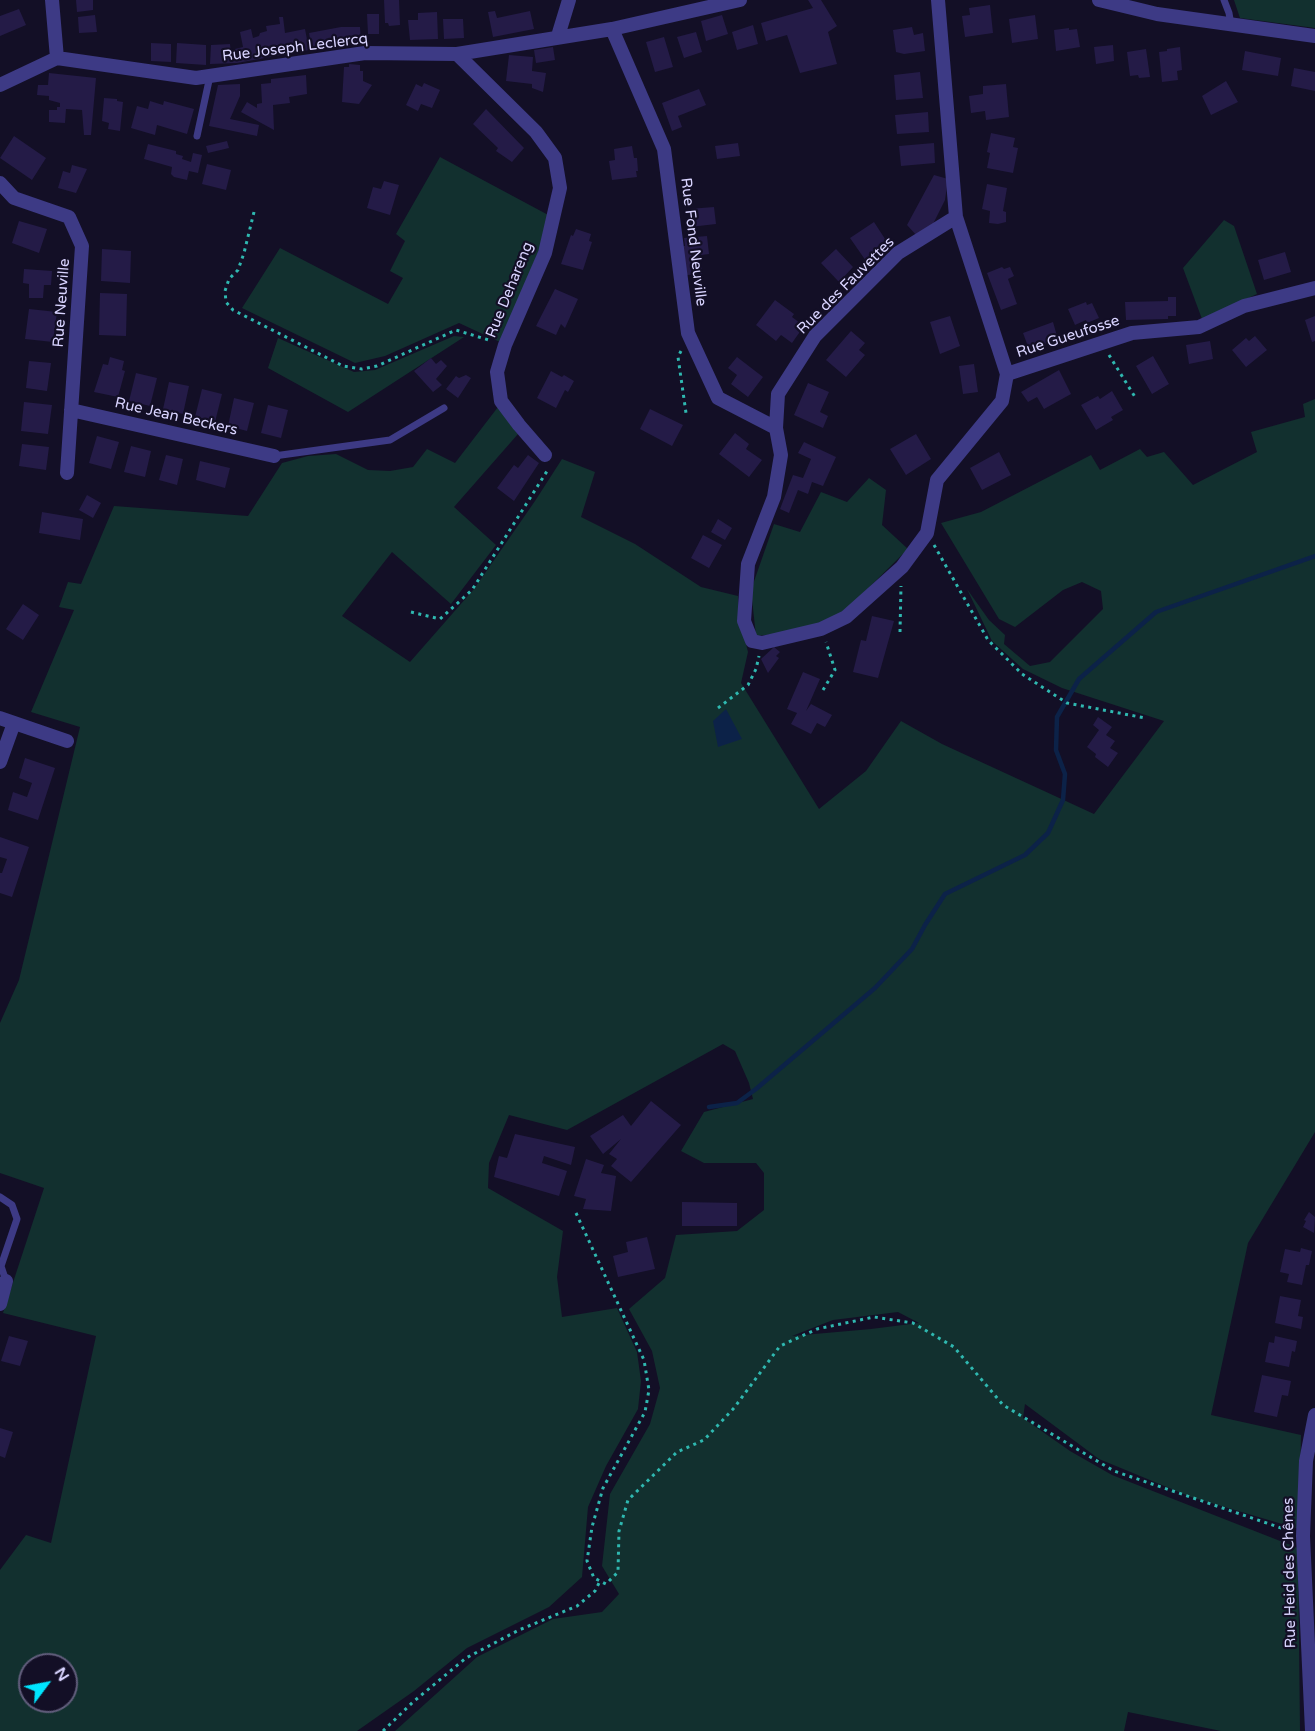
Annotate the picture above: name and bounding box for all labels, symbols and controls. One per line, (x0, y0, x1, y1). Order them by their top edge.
street label: Rue Joseph Leclercq (221, 30, 369, 66)
street label: Rue Fond Neuville (676, 177, 710, 307)
street label: Rue des Fauvettes (794, 234, 898, 338)
street label: Rue Dehareng (483, 239, 537, 341)
street label: Rue Neuville (50, 258, 74, 348)
street label: Rue Gueufosse (1014, 312, 1122, 362)
street label: Rue Jean Beckers (113, 394, 239, 440)
street label: Rue Heid des Chênes (1280, 1497, 1300, 1649)
north arrow (18, 1653, 78, 1713)
text: N (50, 1664, 73, 1685)

